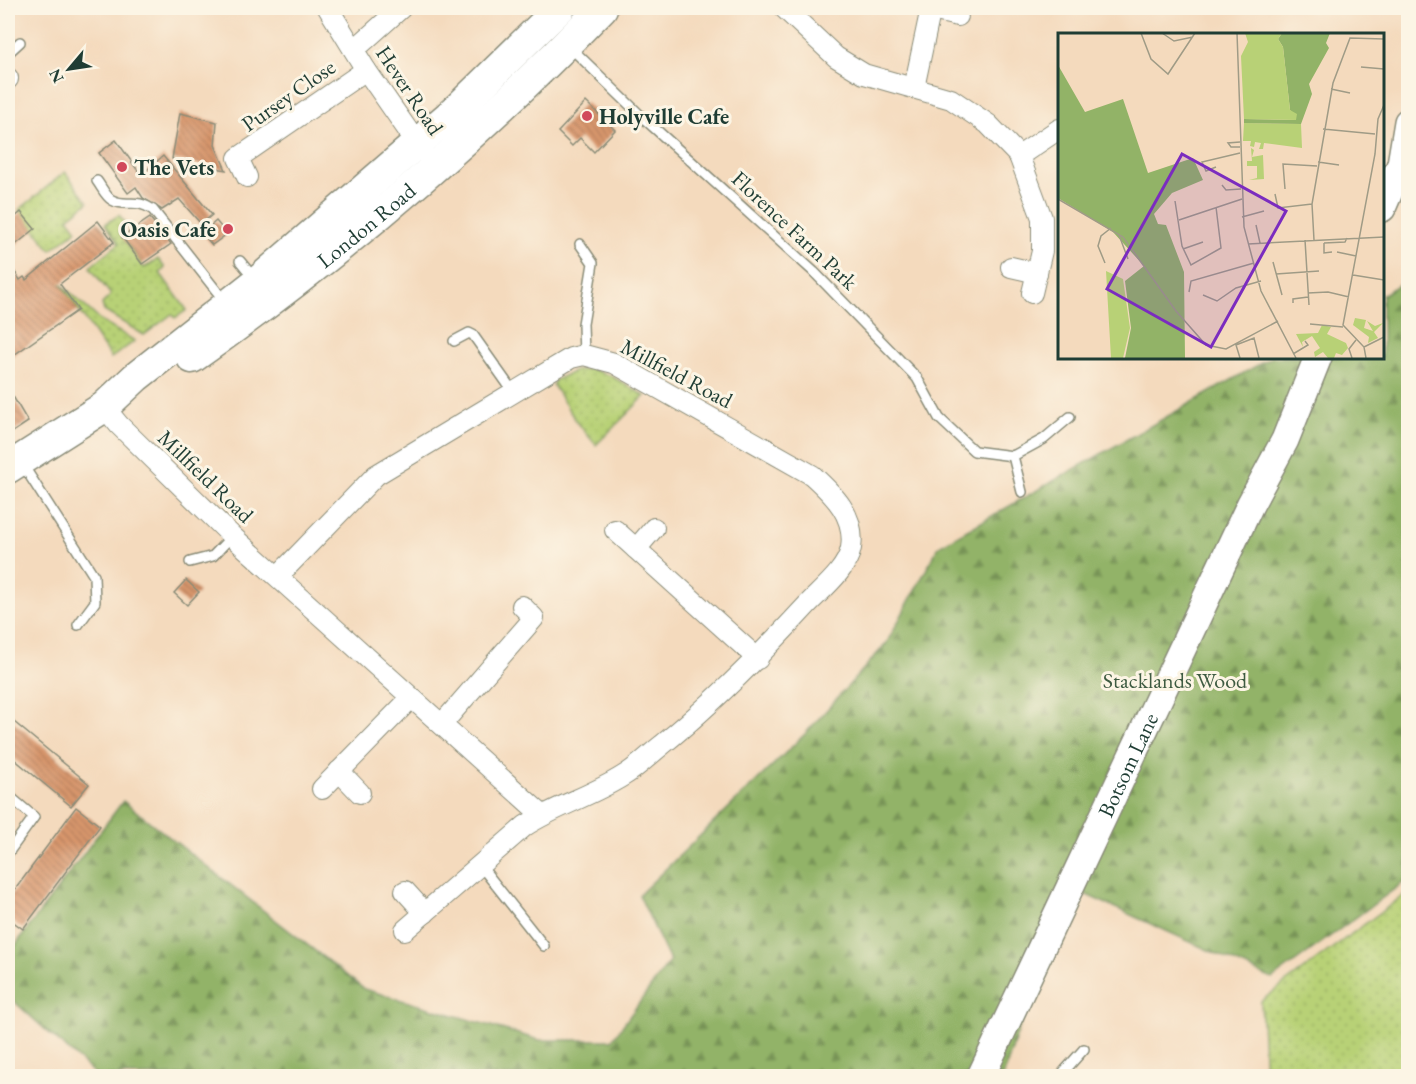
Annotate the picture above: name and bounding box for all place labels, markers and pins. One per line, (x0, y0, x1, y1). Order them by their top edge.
place label: Holyville Cafe (599, 102, 729, 131)
marker: Holyville Cafe (580, 109, 594, 123)
place label: The Vets (134, 153, 214, 182)
marker: The Vets (115, 160, 129, 174)
place label: Oasis Cafe (121, 215, 216, 244)
marker: Oasis Cafe (221, 222, 235, 236)

